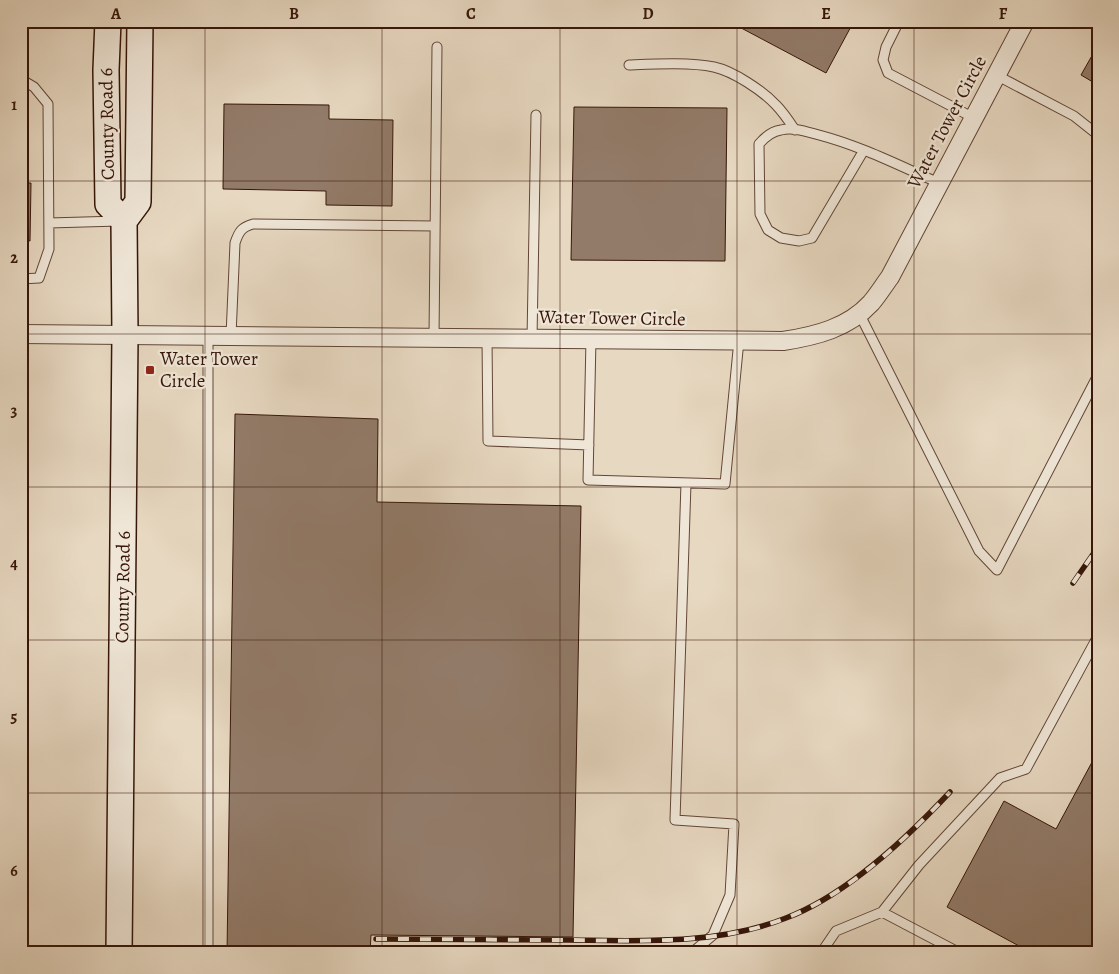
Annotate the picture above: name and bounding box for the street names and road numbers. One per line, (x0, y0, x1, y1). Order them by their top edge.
street label: Water Tower Circle (901, 51, 993, 194)
street label: County Road 6 (93, 67, 121, 180)
street label: Water Tower Circle (537, 304, 686, 332)
street label: County Road 6 (109, 530, 137, 643)

